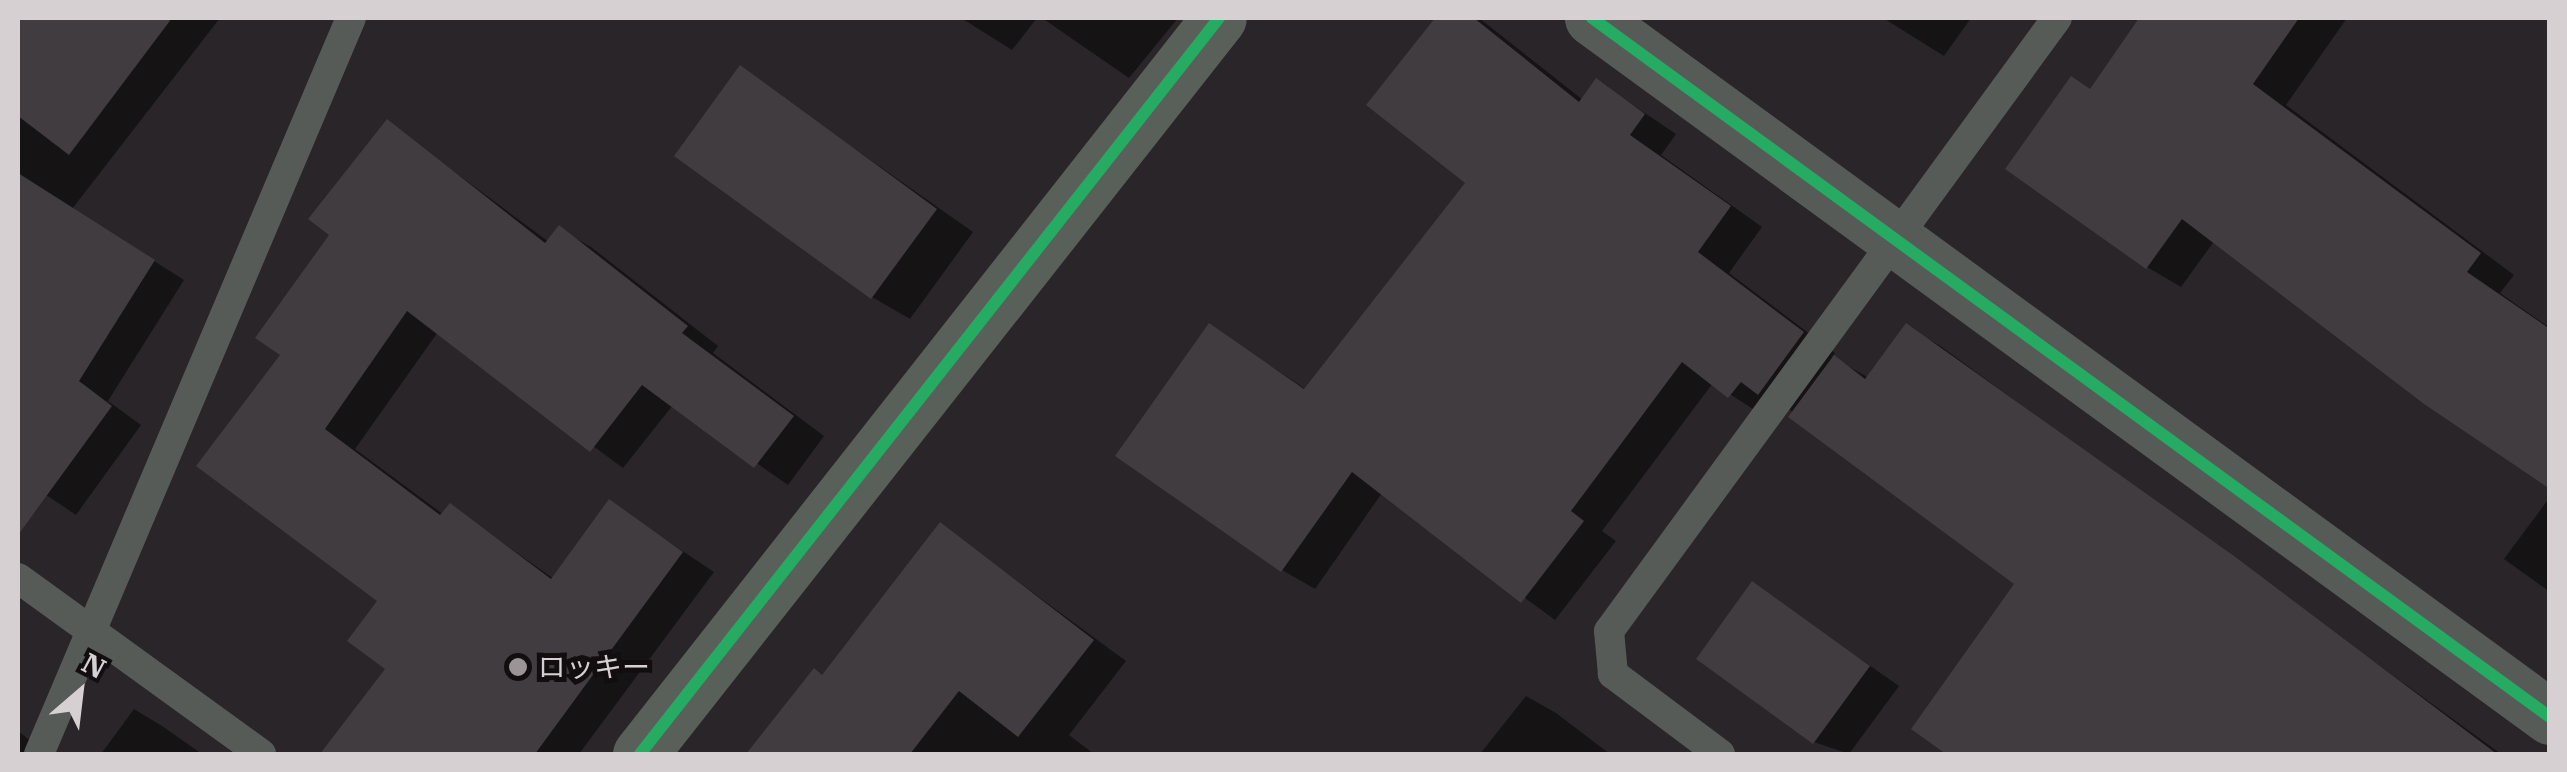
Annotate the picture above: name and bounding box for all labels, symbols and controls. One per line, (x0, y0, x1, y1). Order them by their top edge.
north arrow (30, 642, 130, 742)
text: N (76, 644, 113, 687)
place label: ロッキー (538, 650, 650, 684)
marker: ロッキー (507, 656, 529, 678)

